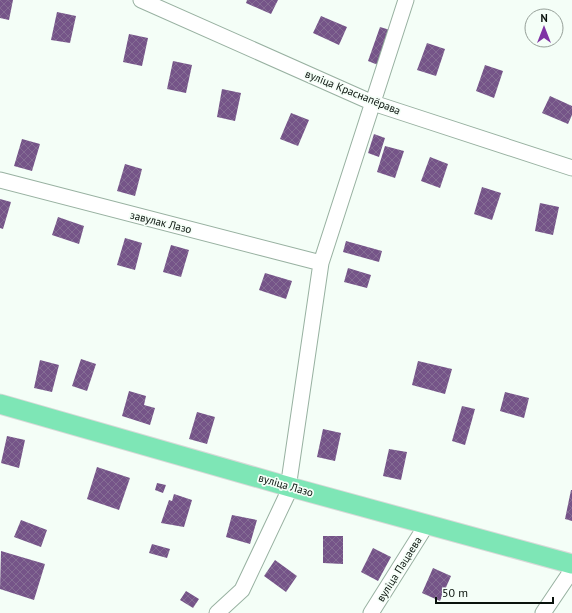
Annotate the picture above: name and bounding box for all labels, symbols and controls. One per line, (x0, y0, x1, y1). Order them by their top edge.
north arrow (524, 8, 564, 48)
text: N (540, 11, 548, 25)
street label: вуліца Краснапёрава (303, 66, 403, 118)
street label: завулак Лазо (129, 208, 193, 236)
street label: вуліца Лазо (257, 471, 315, 500)
street label: вуліца Пацаева (373, 534, 425, 604)
scale bar (436, 579, 553, 605)
text: 50 m (442, 585, 468, 600)

